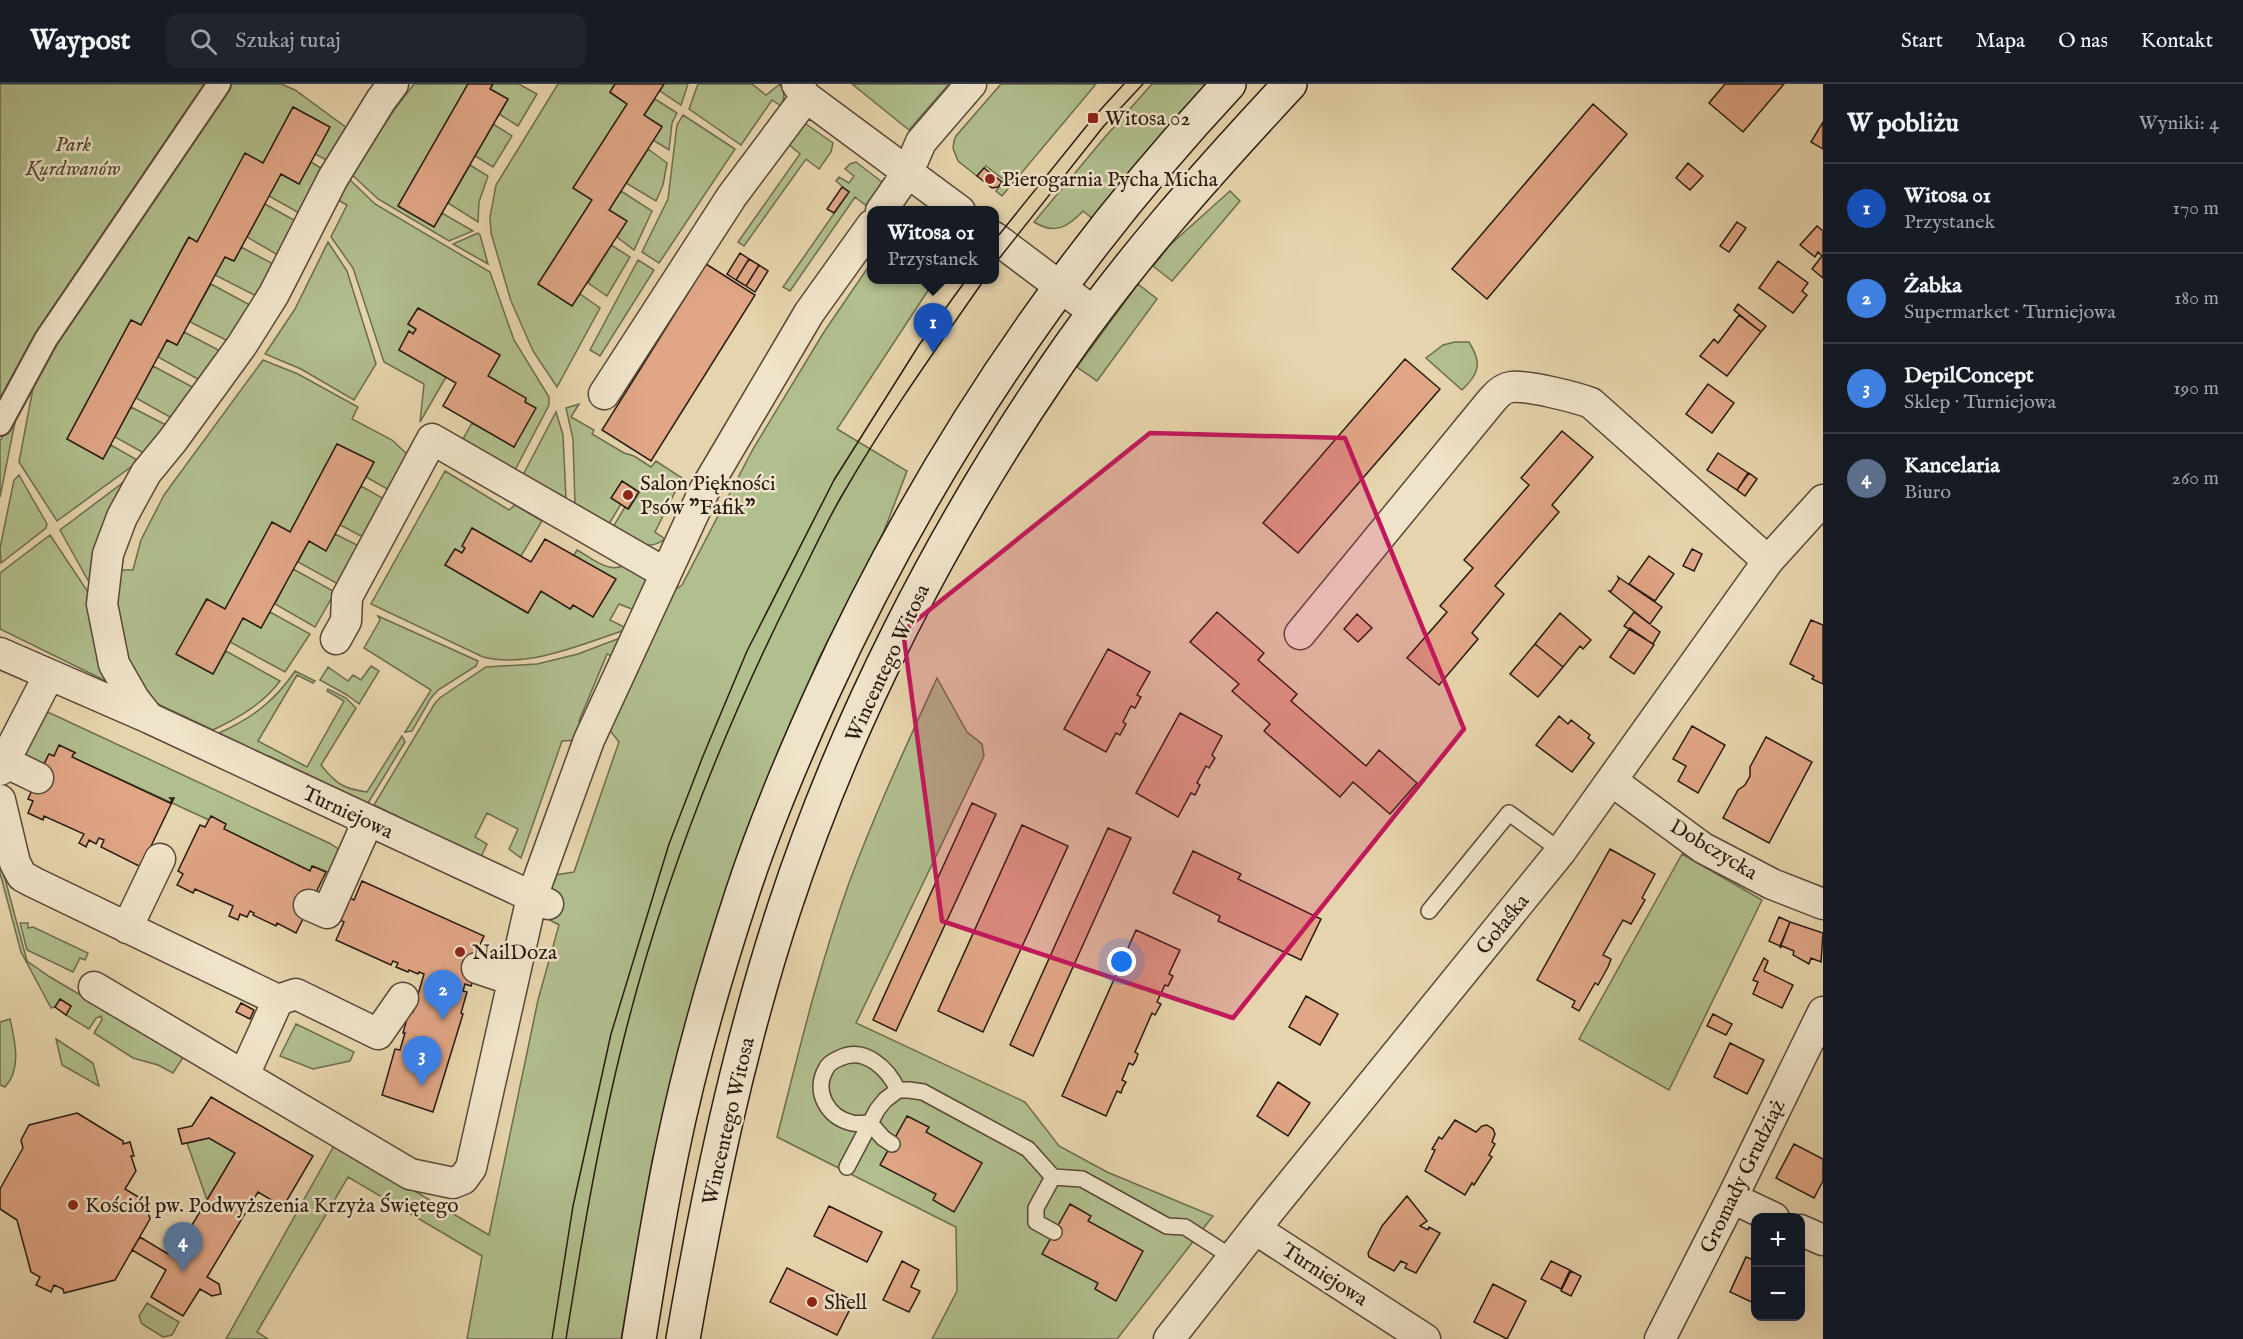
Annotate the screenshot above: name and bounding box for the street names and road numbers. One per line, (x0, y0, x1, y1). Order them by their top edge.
street label: Wincentego Witosa (840, 580, 937, 747)
street label: Turniejowa (298, 781, 398, 847)
street label: Dobczycka (1664, 814, 1763, 887)
street label: Gołaśka (1471, 888, 1536, 961)
street label: Wincentego Witosa (697, 1034, 762, 1208)
street label: Gromady Grudziąż (1694, 1095, 1792, 1258)
street label: Turniejowa (1276, 1237, 1373, 1314)

